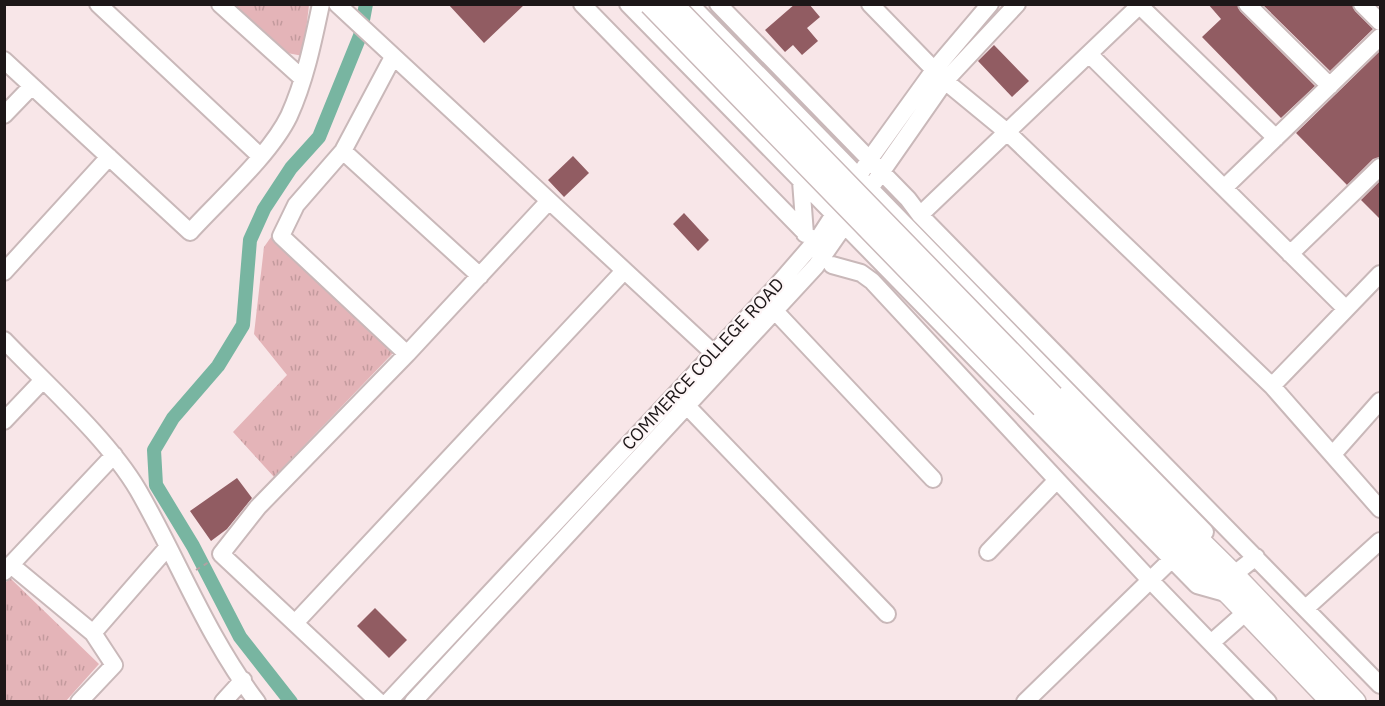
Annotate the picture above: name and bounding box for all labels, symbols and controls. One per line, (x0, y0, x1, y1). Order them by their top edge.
street label: COMMERCE COLLEGE ROAD (617, 273, 789, 455)

